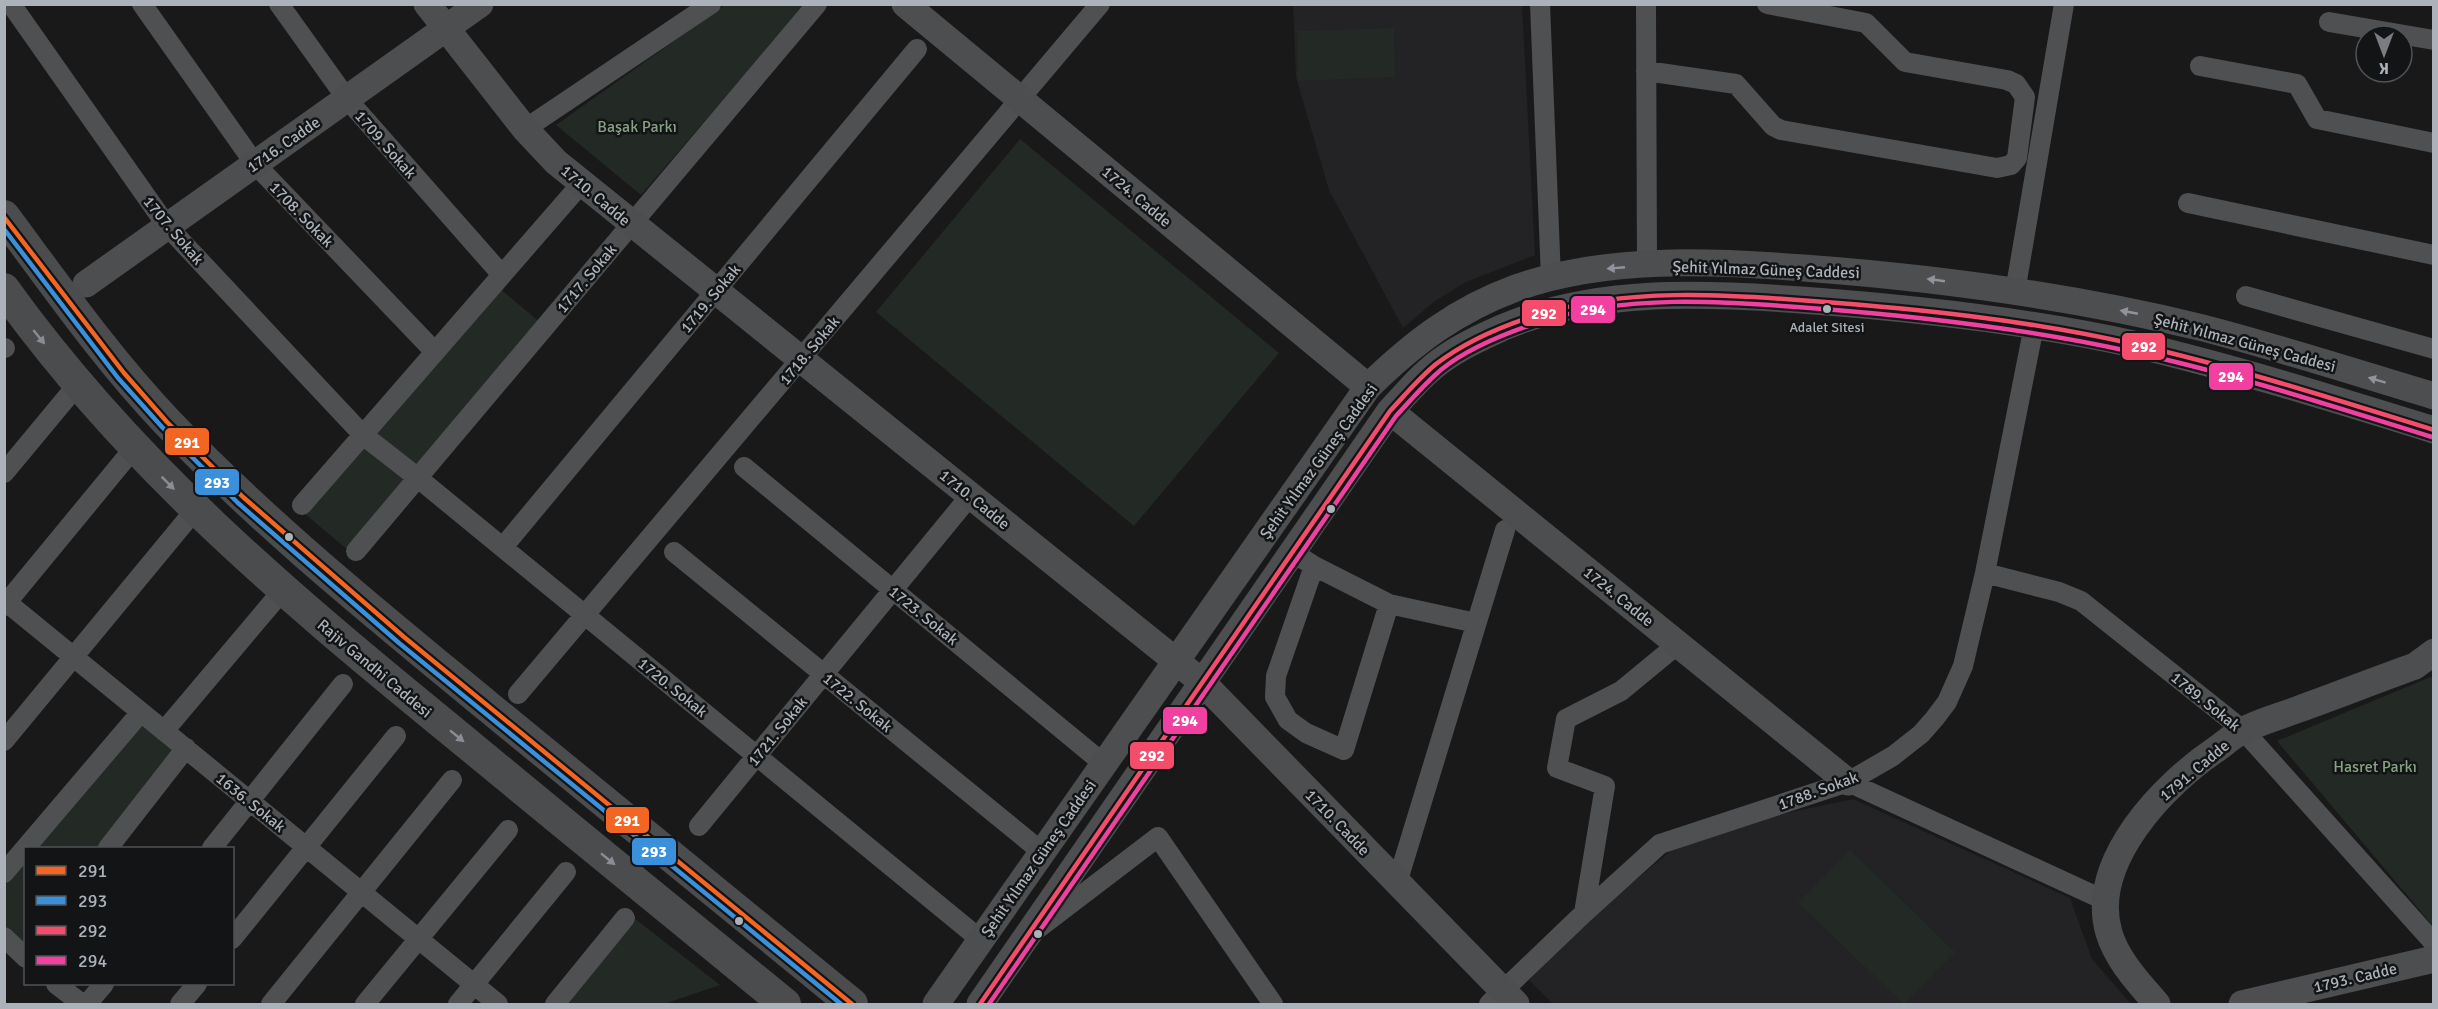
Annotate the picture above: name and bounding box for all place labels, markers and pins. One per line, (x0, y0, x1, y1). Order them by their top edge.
marker: Adalet Sitesi (1821, 303, 1833, 315)
place label: Adalet Sitesi (1789, 319, 1865, 336)
unlabelled marker (1325, 503, 1337, 515)
unlabelled marker (283, 531, 295, 543)
unlabelled marker (733, 915, 745, 927)
unlabelled marker (1032, 928, 1044, 940)

